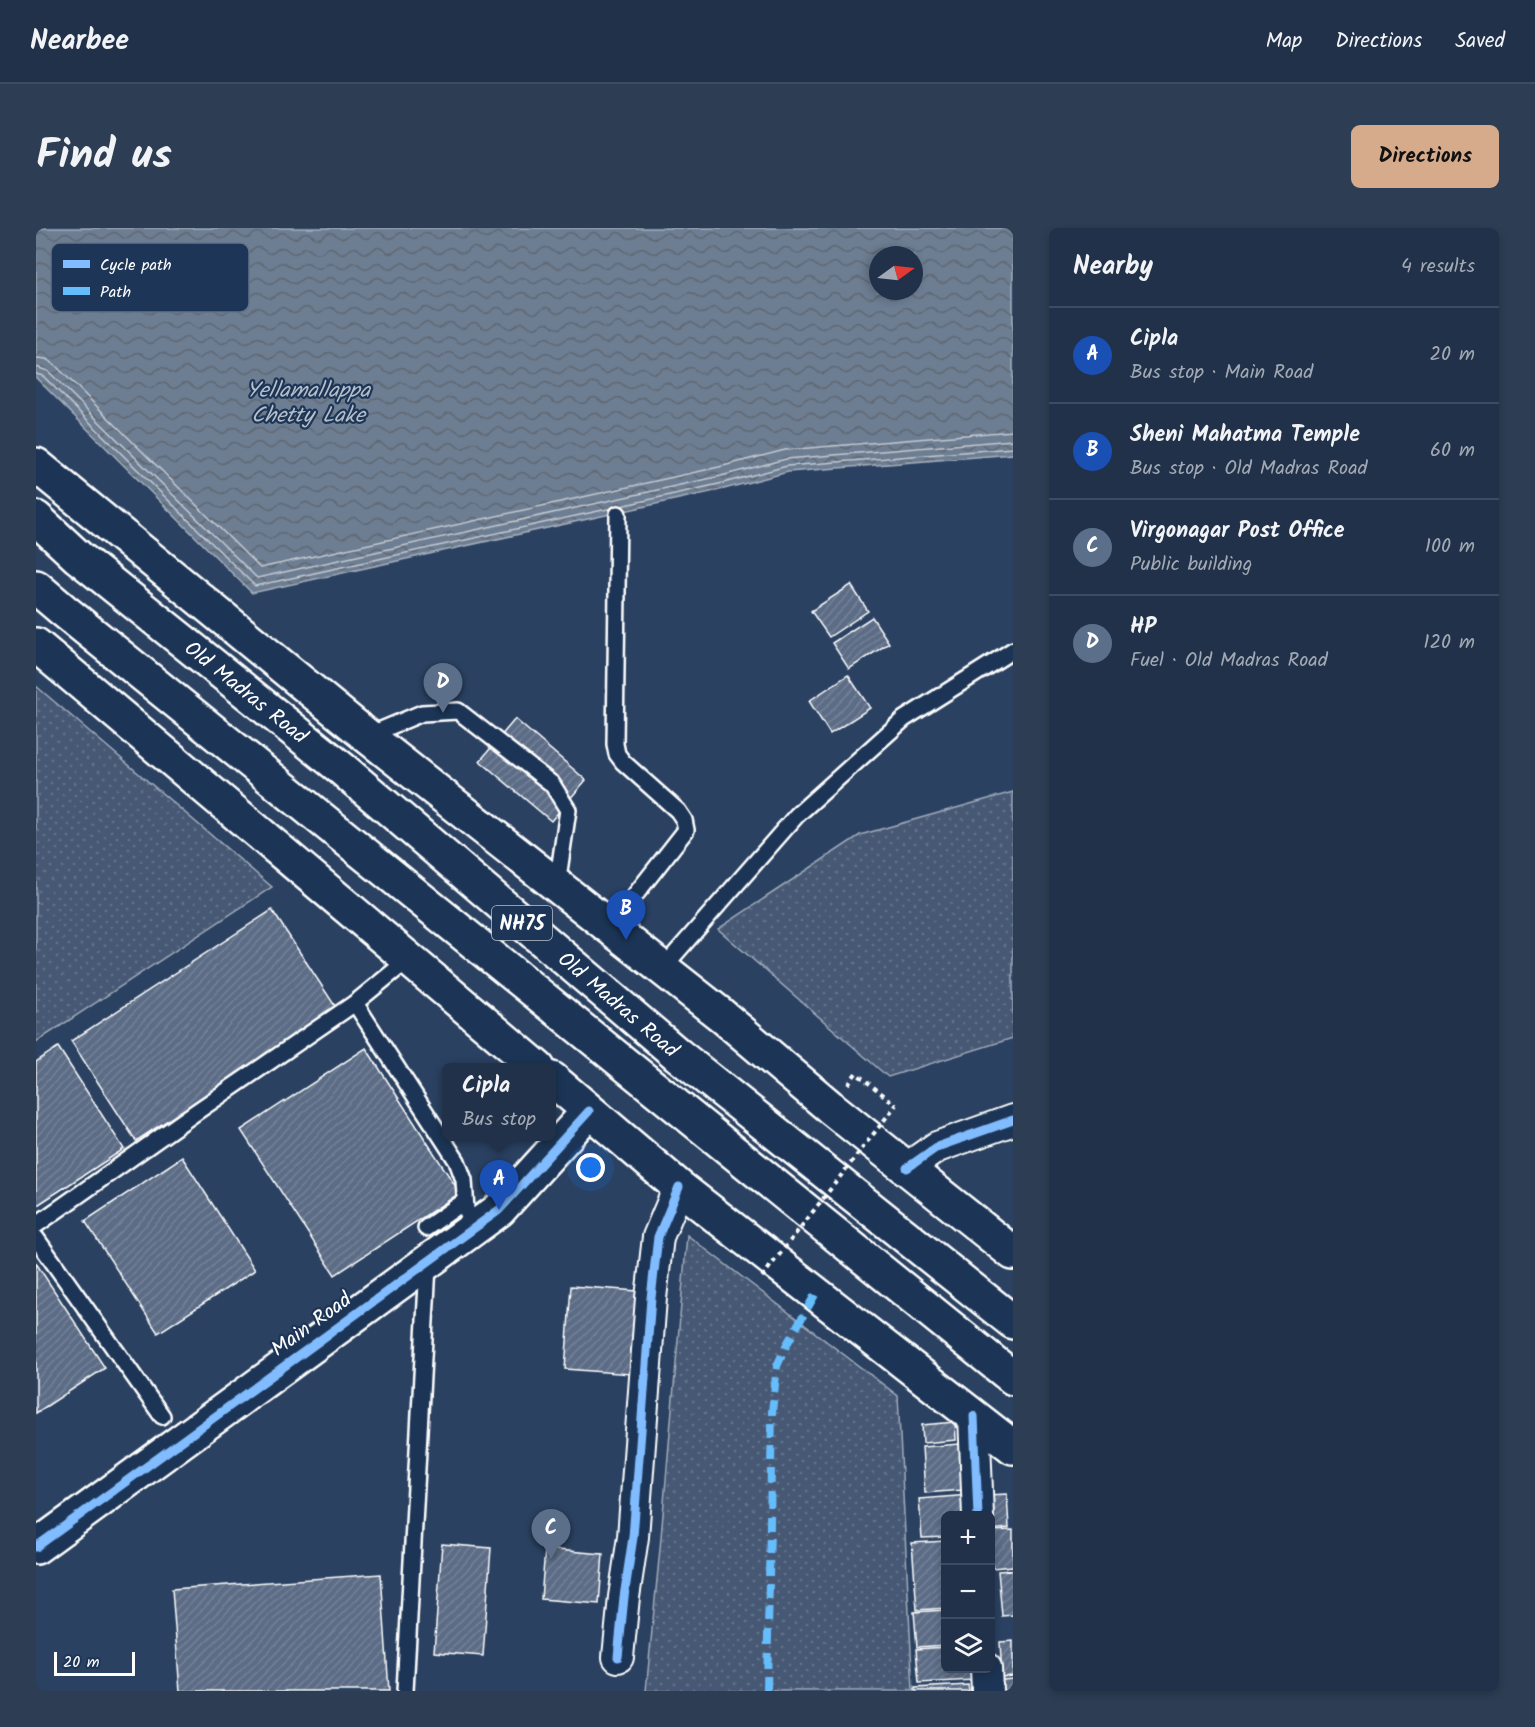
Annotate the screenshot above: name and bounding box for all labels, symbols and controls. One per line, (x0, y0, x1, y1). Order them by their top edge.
text: Nearbee (30, 19, 129, 64)
text: Map (1266, 25, 1302, 58)
text: Directions (1335, 25, 1422, 58)
text: Saved (1455, 25, 1505, 58)
text: Find us (36, 123, 172, 190)
button: Directions (1351, 125, 1499, 188)
legend (51, 243, 249, 312)
north arrow (869, 246, 923, 300)
text: Nearby (1073, 246, 1153, 288)
text: 4 results (1401, 251, 1475, 283)
text: Cycle path (100, 253, 172, 278)
text: Path (100, 280, 131, 305)
text: Cipla (1130, 322, 1178, 357)
text: A (1086, 339, 1099, 371)
text: 20 m (1429, 339, 1475, 371)
text: Bus stop · Main Road (1130, 357, 1313, 389)
water label: Yellamallappa Chetty Lake (246, 374, 372, 434)
text: Sheni Mahatma Temple (1130, 418, 1360, 453)
text: B (1086, 435, 1099, 467)
text: 60 m (1430, 435, 1475, 467)
text: Bus stop · Old Madras Road (1130, 453, 1368, 485)
text: Virgonagar Post Office (1130, 514, 1345, 549)
text: C (1086, 531, 1099, 563)
text: 100 m (1425, 531, 1475, 563)
text: Public building (1130, 549, 1252, 581)
text: HP (1130, 610, 1156, 645)
text: D (1086, 627, 1099, 659)
text: 120 m (1423, 627, 1475, 659)
street label: Old Madras Road (176, 633, 315, 753)
text: Fuel · Old Madras Road (1130, 645, 1328, 677)
pin: D (424, 664, 462, 713)
pin: B (606, 890, 646, 940)
road number: NH75 (492, 906, 552, 940)
street label: Old Madras Road (550, 944, 686, 1067)
popup (442, 1063, 556, 1141)
text: Cipla (462, 1069, 510, 1104)
text: Bus stop (462, 1104, 536, 1136)
your location (576, 1153, 605, 1182)
pin: A (480, 1160, 518, 1210)
street label: Main Road (265, 1284, 360, 1366)
pin: C (532, 1510, 570, 1559)
map controls (941, 1511, 995, 1673)
button: + (941, 1511, 995, 1565)
button: − (941, 1565, 995, 1619)
button: layers (941, 1619, 995, 1673)
scale bar (54, 1649, 135, 1676)
text: 20 m (63, 1650, 99, 1675)

